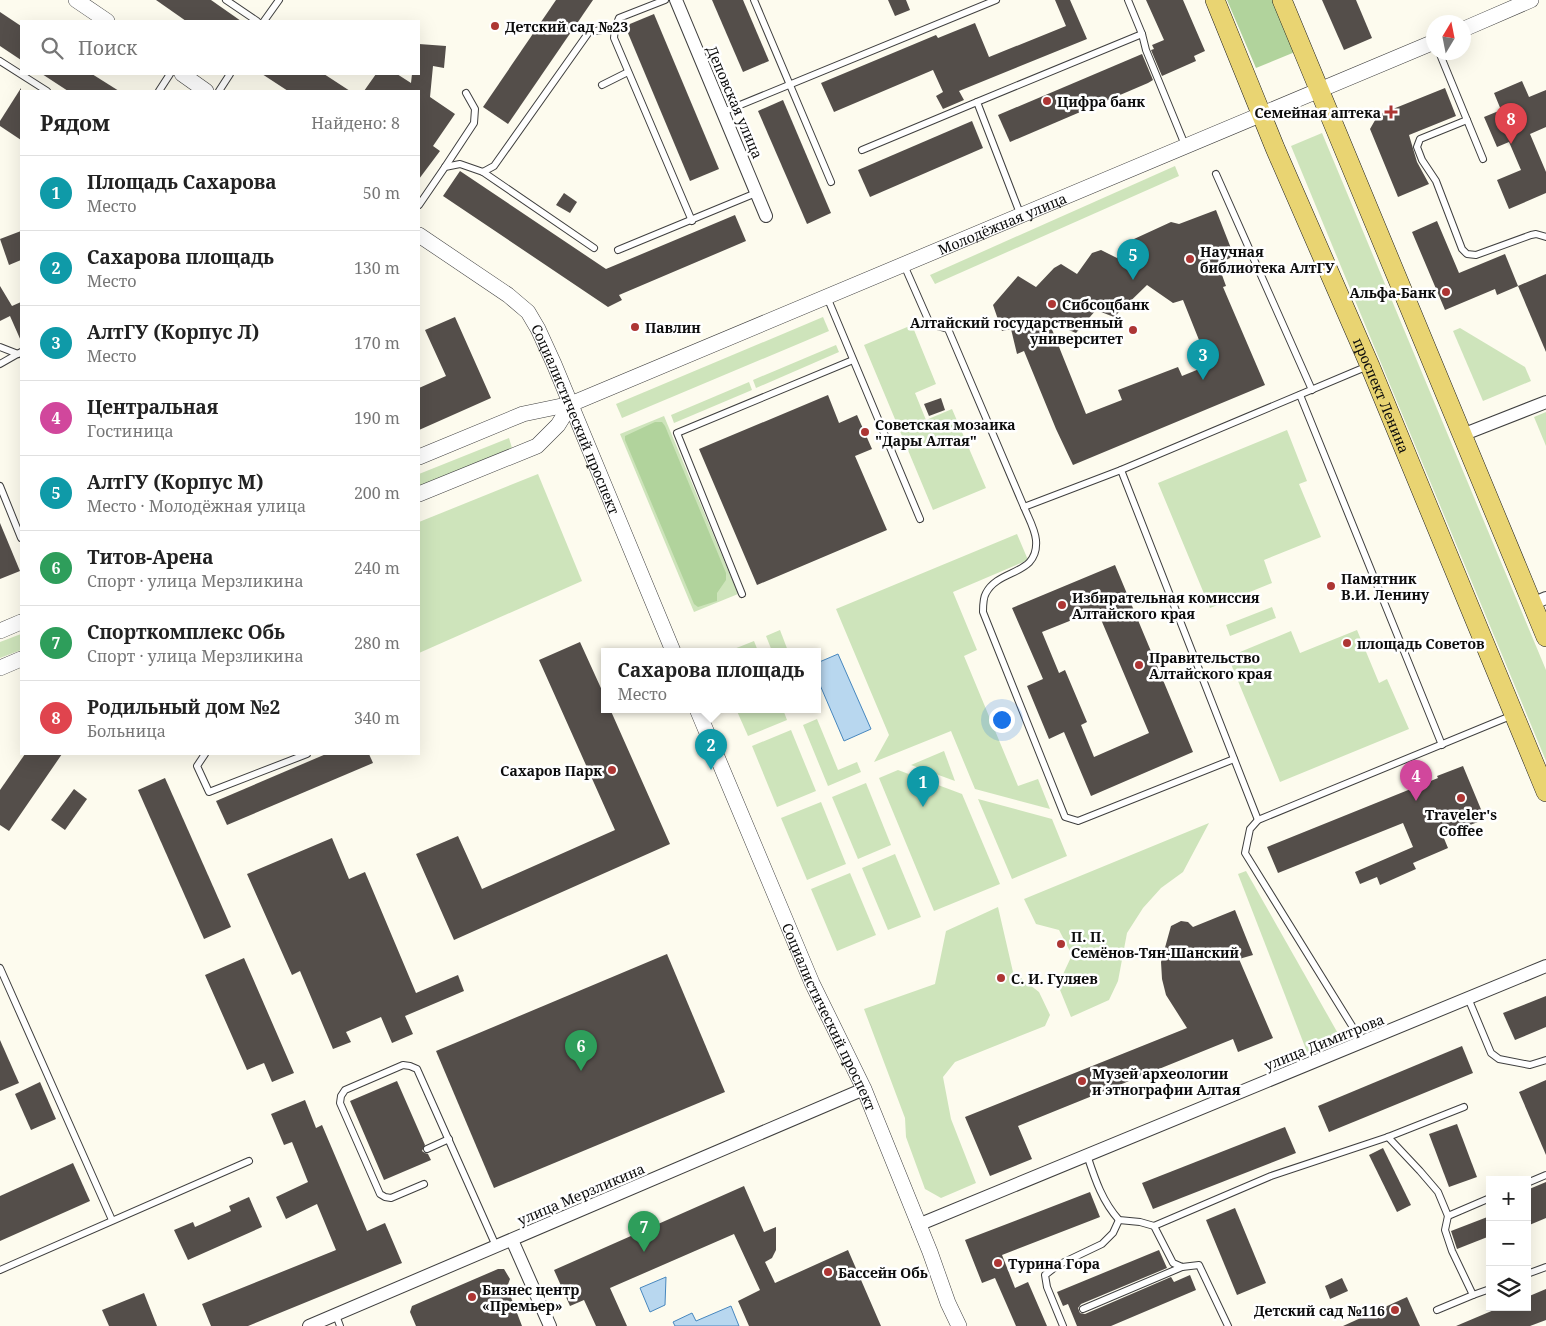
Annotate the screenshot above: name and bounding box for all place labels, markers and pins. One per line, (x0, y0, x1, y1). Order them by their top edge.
place label: Детский сад №23 (505, 17, 628, 36)
marker: Детский сад №23 (489, 20, 501, 32)
place label: Цифра банк (1057, 92, 1145, 111)
marker: Цифра банк (1041, 95, 1053, 107)
place label: Семейная аптека (1254, 103, 1381, 122)
pin: 8 (1495, 103, 1527, 144)
marker: Семейная аптека (1385, 106, 1397, 118)
pin: 5 (1117, 239, 1149, 280)
place label: Научная библиотека АлтГУ (1200, 242, 1335, 277)
marker: Научная библиотека АлтГУ (1184, 253, 1196, 265)
place label: Альфа-Банк (1349, 283, 1436, 302)
marker: Альфа-Банк (1440, 286, 1452, 298)
place label: Сибсоцбанк (1062, 295, 1150, 314)
marker: Сибсоцбанк (1046, 298, 1058, 310)
place label: Алтайский государственный университет (910, 313, 1123, 348)
place label: Павлин (645, 318, 701, 337)
marker: Павлин (629, 321, 641, 333)
marker: Алтайский государственный университет (1127, 324, 1139, 336)
pin: 3 (1187, 339, 1219, 380)
place label: Советская мозаика "Дары Алтая" (875, 415, 1016, 450)
marker: Советская мозаика "Дары Алтая" (859, 426, 871, 438)
place label: Памятник В.И. Ленину (1341, 569, 1430, 604)
marker: Памятник В.И. Ленину (1325, 580, 1337, 592)
place label: Избирательная комиссия Алтайского края (1072, 588, 1260, 623)
marker: Избирательная комиссия Алтайского края (1056, 599, 1068, 611)
place label: площадь Советов (1357, 634, 1485, 653)
marker: площадь Советов (1341, 637, 1353, 649)
place label: Правительство Алтайского края (1149, 648, 1273, 683)
marker: Правительство Алтайского края (1133, 659, 1145, 671)
pin: 2 (695, 729, 727, 770)
pin: 4 (1400, 760, 1432, 801)
place label: Сахаров Парк (500, 761, 602, 780)
marker: Сахаров Парк (606, 764, 618, 776)
pin: 1 (907, 766, 939, 807)
marker: Traveler's Coffee (1455, 792, 1467, 804)
place label: Traveler's Coffee (1425, 805, 1497, 840)
place label: П. П. Семёнов-Тян-Шанский (1071, 927, 1240, 962)
marker: П. П. Семёнов-Тян-Шанский (1055, 938, 1067, 950)
place label: С. И. Гуляев (1011, 969, 1098, 988)
marker: С. И. Гуляев (995, 972, 1007, 984)
pin: 6 (565, 1030, 597, 1071)
place label: Музей археологии и этнографии Алтая (1092, 1064, 1241, 1099)
marker: Музей археологии и этнографии Алтая (1076, 1075, 1088, 1087)
pin: 7 (628, 1211, 660, 1252)
place label: Турина Гора (1008, 1254, 1100, 1273)
marker: Турина Гора (992, 1257, 1004, 1269)
place label: Бассейн Обь (838, 1263, 928, 1282)
marker: Бассейн Обь (822, 1266, 834, 1278)
place label: Бизнес центр «Премьер» (482, 1280, 579, 1315)
marker: Бизнес центр «Премьер» (466, 1291, 478, 1303)
place label: Детский сад №116 (1254, 1301, 1385, 1320)
marker: Детский сад №116 (1389, 1304, 1401, 1316)

